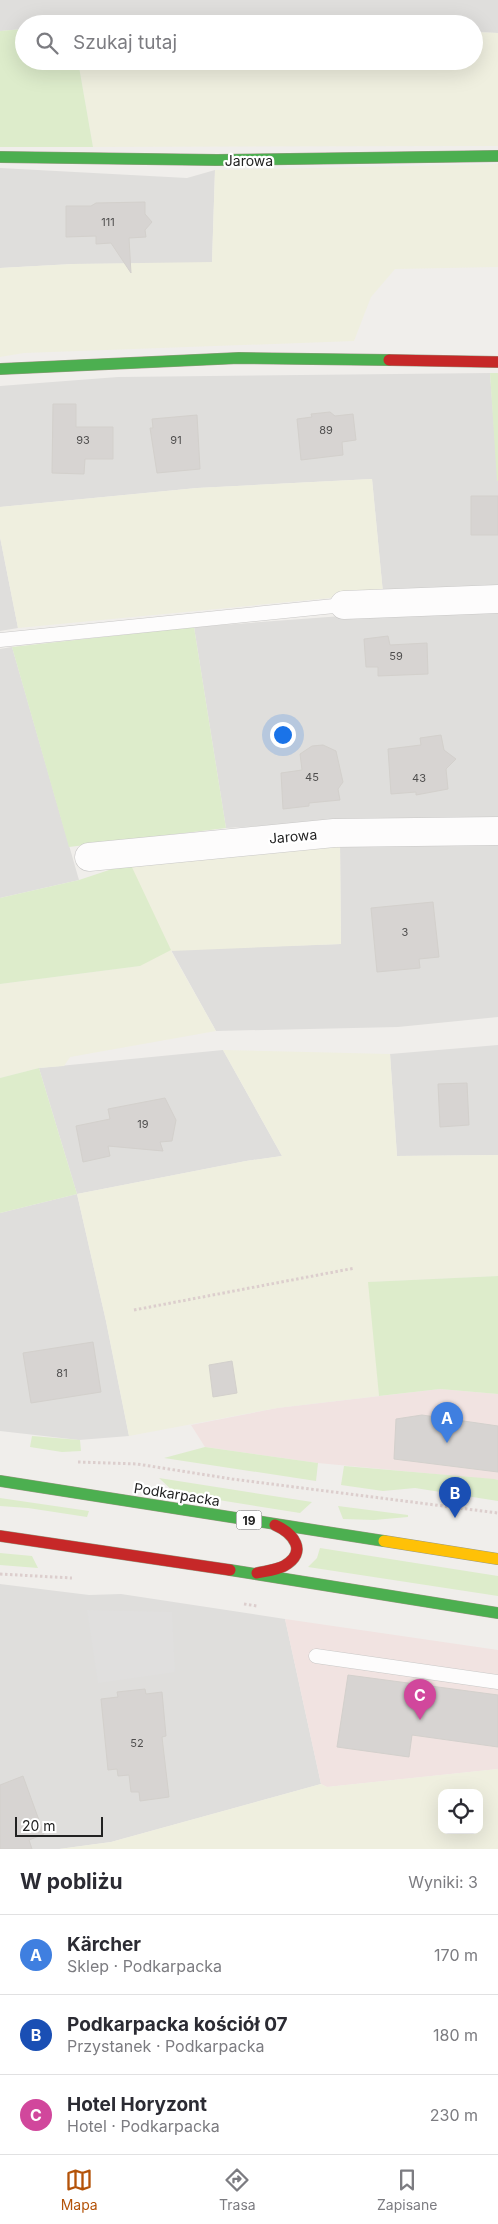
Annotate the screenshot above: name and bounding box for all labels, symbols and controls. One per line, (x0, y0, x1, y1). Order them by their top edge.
search box (15, 15, 483, 70)
icon: search (33, 29, 61, 57)
text: Szukaj tutaj (73, 31, 177, 54)
street label: Jarowa (225, 152, 273, 169)
house number: 111 (101, 215, 115, 229)
house number: 89 (319, 423, 333, 437)
house number: 93 (76, 433, 90, 447)
house number: 91 (170, 433, 182, 447)
house number: 59 (389, 649, 403, 663)
your location (270, 722, 296, 748)
house number: 45 (305, 770, 319, 784)
house number: 43 (412, 771, 426, 785)
street label: Jarowa (268, 825, 318, 847)
house number: 3 (402, 925, 409, 939)
house number: 19 (137, 1117, 149, 1131)
house number: 81 (56, 1366, 68, 1380)
pin: A (431, 1402, 463, 1443)
pin: B (439, 1477, 471, 1518)
street label: Podkarpacka (133, 1479, 221, 1509)
road number: 19 (236, 1510, 262, 1530)
pin: C (404, 1679, 436, 1720)
house number: 52 (130, 1736, 144, 1750)
map controls (438, 1789, 483, 1834)
button: locate (438, 1789, 483, 1834)
scale bar (15, 1814, 102, 1837)
text: 20 m (22, 1817, 56, 1834)
text: W pobliżu (20, 1869, 123, 1894)
text: Wyniki: 3 (408, 1872, 478, 1892)
text: Kärcher (67, 1933, 141, 1956)
text: A (30, 1945, 42, 1965)
text: 170 m (434, 1945, 478, 1965)
text: Sklep · Podkarpacka (67, 1956, 222, 1976)
text: Podkarpacka kościół 07 (67, 2013, 288, 2036)
text: B (31, 2025, 41, 2045)
text: 180 m (433, 2025, 478, 2045)
text: Przystanek · Podkarpacka (67, 2036, 264, 2056)
text: Hotel Horyzont (67, 2093, 207, 2116)
text: C (30, 2105, 42, 2125)
text: 230 m (430, 2105, 478, 2125)
text: Hotel · Podkarpacka (67, 2116, 220, 2136)
tab: Mapa (61, 2166, 98, 2213)
tab: Trasa (219, 2166, 256, 2213)
tab: Zapisane (377, 2166, 437, 2213)

